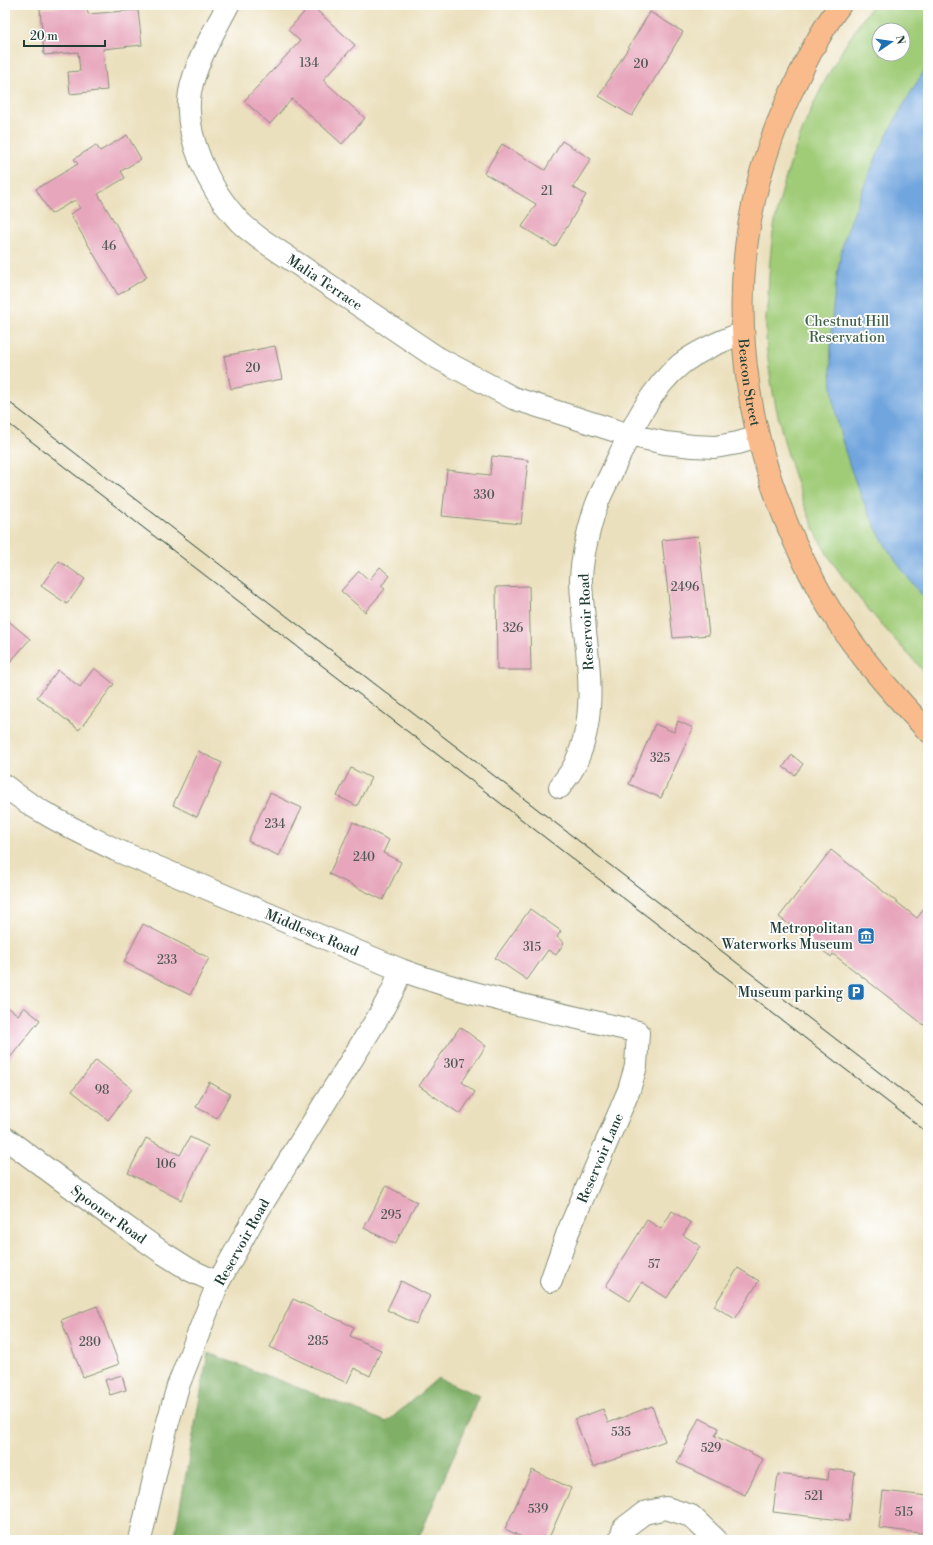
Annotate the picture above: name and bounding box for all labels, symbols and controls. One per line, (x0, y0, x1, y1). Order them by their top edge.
scale bar (24, 22, 105, 48)
north arrow (871, 22, 911, 62)
text: 20 m (30, 29, 58, 44)
text: N (892, 34, 908, 46)
house number: 134 (299, 56, 319, 71)
house number: 20 (634, 57, 648, 72)
house number: 21 (541, 184, 554, 199)
house number: 46 (102, 239, 116, 254)
street label: Malia Terrace (283, 251, 366, 315)
park label: Chestnut Hill Reservation (805, 313, 889, 347)
street label: Beacon Street (733, 337, 764, 428)
house number: 20 (246, 361, 260, 376)
house number: 330 (473, 488, 495, 503)
street label: Reservoir Road (575, 573, 599, 671)
house number: 2496 (671, 580, 699, 595)
house number: 326 (503, 621, 523, 636)
house number: 325 (650, 751, 670, 766)
house number: 234 (265, 817, 285, 832)
house number: 240 (353, 850, 375, 865)
street label: Middlesex Road (262, 906, 361, 961)
place label: Metropolitan Waterworks Museum (721, 920, 854, 954)
museum icon: Metropolitan Waterworks Museum (856, 926, 876, 946)
house number: 315 (523, 940, 541, 955)
house number: 233 (157, 953, 177, 968)
parking icon: Museum parking (846, 982, 866, 1002)
place label: Museum parking (738, 984, 844, 1002)
house number: 307 (444, 1057, 464, 1072)
house number: 98 (95, 1083, 109, 1098)
street label: Reservoir Lane (574, 1111, 628, 1206)
house number: 106 (156, 1157, 176, 1172)
street label: Spooner Road (67, 1182, 150, 1248)
street label: Reservoir Road (211, 1196, 274, 1289)
house number: 295 (381, 1208, 402, 1223)
house number: 57 (648, 1257, 660, 1272)
house number: 285 (308, 1334, 329, 1349)
house number: 280 (79, 1335, 101, 1350)
house number: 535 (611, 1425, 631, 1440)
house number: 529 (701, 1441, 721, 1456)
house number: 521 (805, 1489, 824, 1504)
house number: 539 (528, 1502, 548, 1517)
house number: 515 (895, 1505, 914, 1520)

